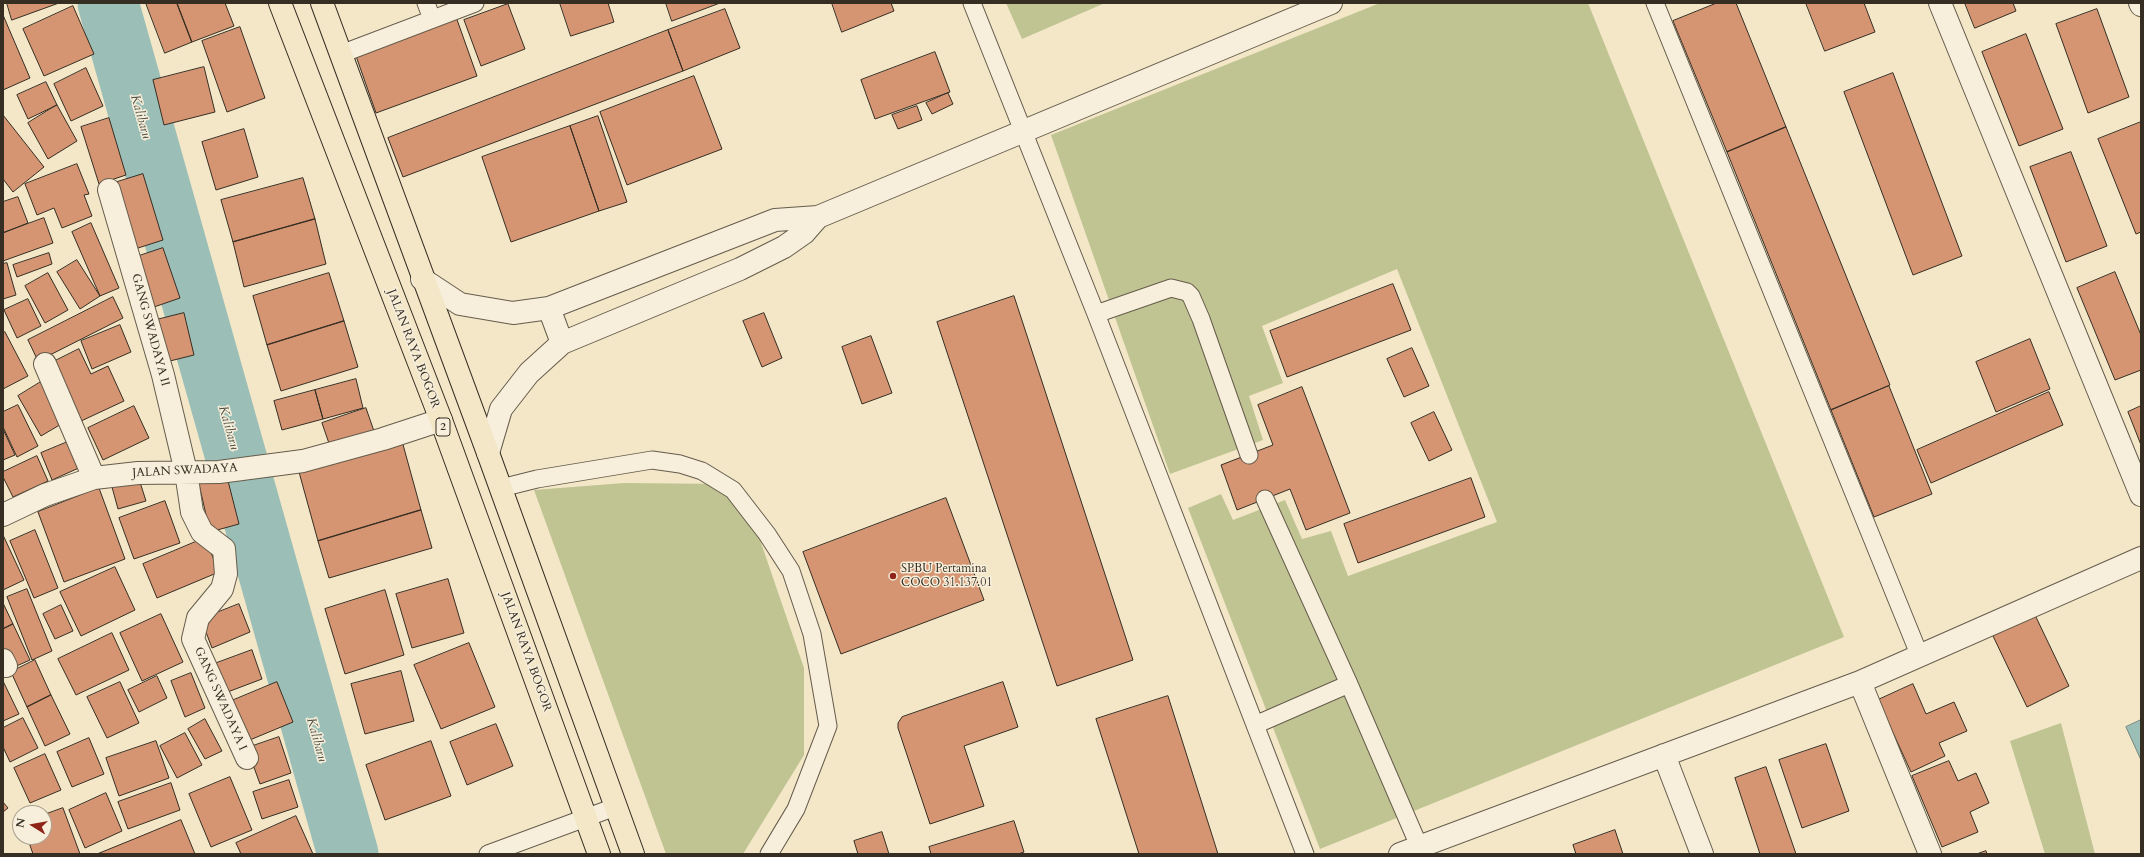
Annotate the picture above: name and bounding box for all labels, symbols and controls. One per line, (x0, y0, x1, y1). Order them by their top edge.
water label: Kalibaru (126, 93, 154, 141)
street label: GANG SWADAYA II (128, 272, 172, 388)
street label: JALAN RAYA BOGOR (384, 288, 442, 410)
water label: Kalibaru (214, 404, 242, 452)
road number: 2 (436, 418, 450, 436)
street label: JALAN SWADAYA (132, 461, 238, 481)
place label: SPBU Pertamina COCO 31.137.01 (901, 562, 992, 590)
marker: SPBU Pertamina COCO 31.137.01 (888, 571, 898, 581)
street label: JALAN RAYA BOGOR (498, 590, 554, 714)
street label: GANG SWADAYA I (191, 645, 249, 753)
water label: Kalibaru (302, 716, 330, 764)
north arrow (12, 805, 52, 845)
text: N (12, 817, 29, 829)

